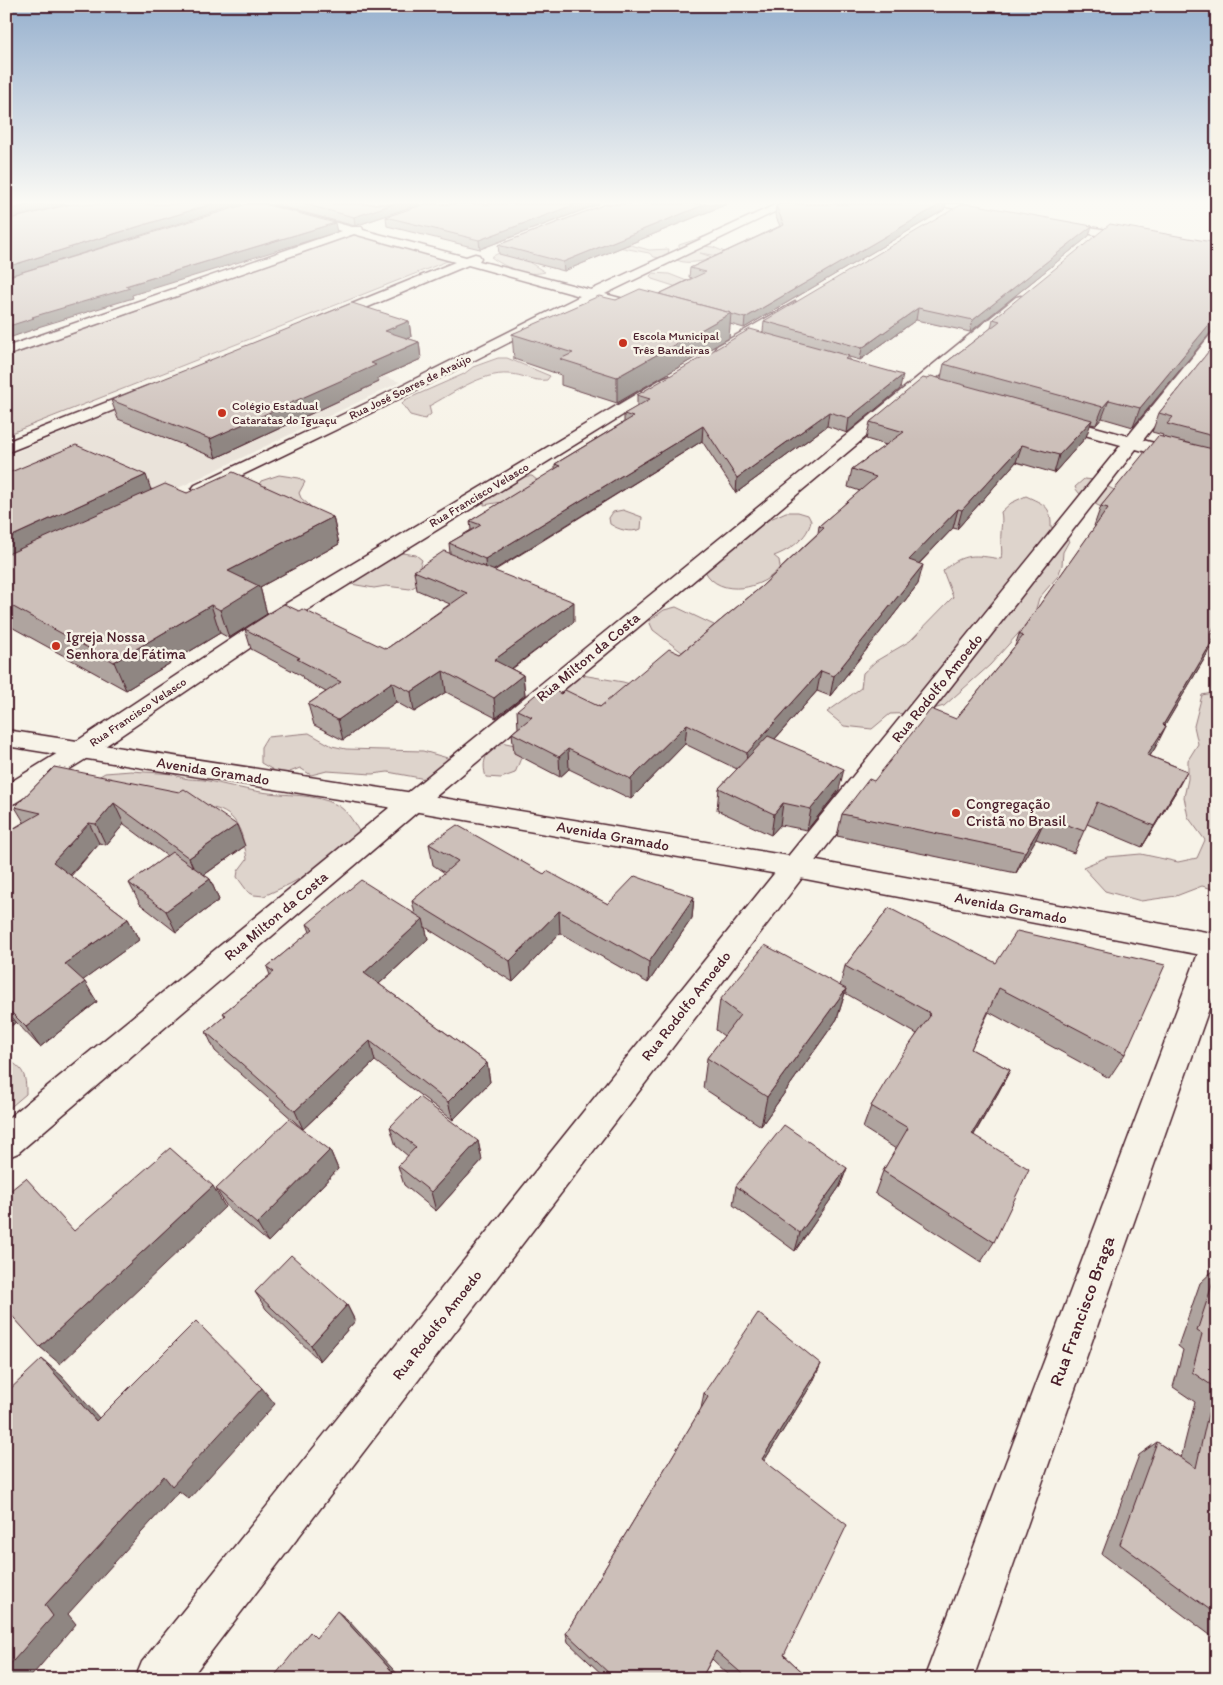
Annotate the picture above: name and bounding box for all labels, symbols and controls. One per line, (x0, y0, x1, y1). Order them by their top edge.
place label: Escola Municipal Três Bandeiras (633, 329, 720, 357)
marker: Escola Municipal Três Bandeiras (617, 337, 629, 349)
street label: Rua José Soares de Araújo (347, 351, 473, 423)
place label: Colégio Estadual Cataratas do Iguaçu (232, 399, 337, 427)
marker: Colégio Estadual Cataratas do Iguaçu (216, 407, 228, 419)
street label: Rua Francisco Velasco (427, 460, 531, 530)
street label: Rua Milton da Costa (532, 608, 644, 706)
place label: Igreja Nossa Senhora de Fátima (66, 628, 186, 663)
street label: Rua Rodolfo Amoedo (888, 630, 986, 746)
marker: Igreja Nossa Senhora de Fátima (50, 640, 62, 652)
street label: Rua Francisco Velasco (87, 674, 189, 750)
street label: Avenida Gramado (155, 753, 271, 789)
place label: Congregação Cristã no Brasil (966, 795, 1067, 830)
marker: Congregação Cristã no Brasil (950, 807, 962, 819)
street label: Avenida Gramado (555, 817, 671, 855)
street label: Rua Milton da Costa (220, 867, 332, 965)
street label: Avenida Gramado (953, 888, 1069, 928)
street label: Rua Rodolfo Amoedo (637, 947, 735, 1065)
street label: Rua Francisco Braga (1045, 1232, 1120, 1389)
street label: Rua Rodolfo Amoedo (388, 1266, 486, 1384)

